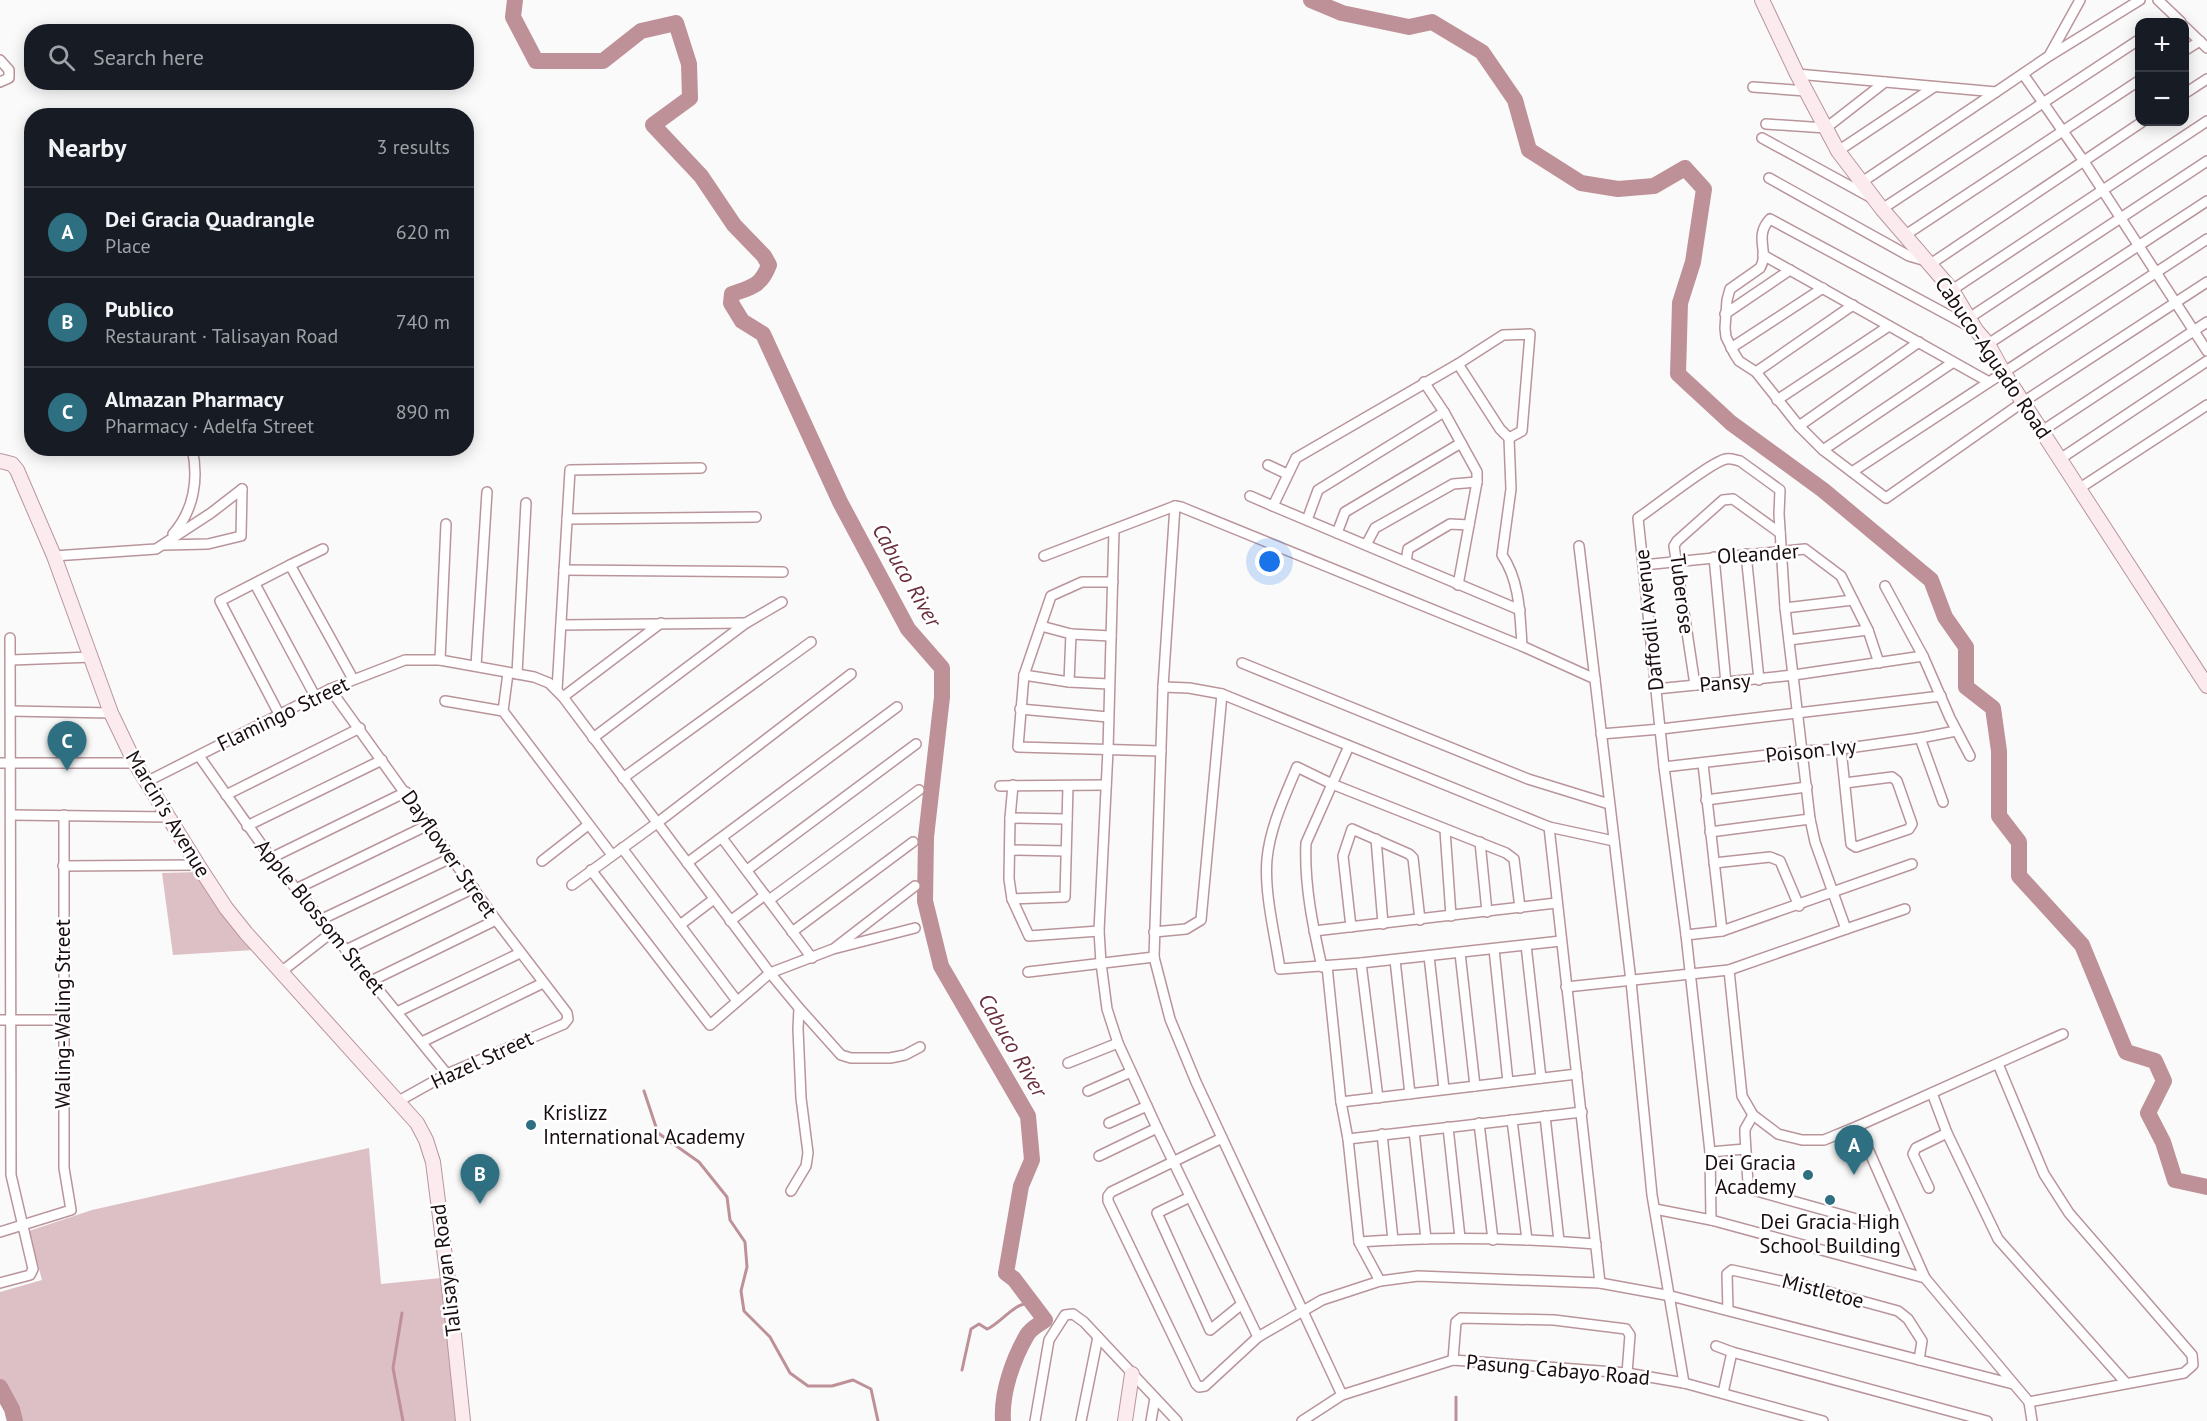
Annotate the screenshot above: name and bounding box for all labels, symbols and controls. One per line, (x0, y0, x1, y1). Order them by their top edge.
map controls (2135, 18, 2189, 126)
button: + (2135, 18, 2189, 72)
search box (24, 24, 474, 90)
icon: search (45, 41, 78, 74)
text: Search here (93, 43, 204, 71)
button: − (2135, 72, 2189, 126)
text: Nearby (48, 131, 126, 164)
text: 3 results (377, 134, 450, 160)
text: Dei Gracia Quadrangle (105, 205, 315, 233)
text: A (61, 219, 74, 245)
text: 620 m (396, 219, 450, 245)
text: Place (105, 233, 151, 259)
street label: Cabuco-Aguado Road (1929, 271, 2058, 444)
text: Publico (105, 295, 174, 323)
text: B (62, 309, 73, 335)
text: 740 m (396, 309, 450, 335)
text: Restaurant · Talisayan Road (105, 323, 338, 349)
text: Almazan Pharmacy (105, 385, 283, 413)
text: C (62, 399, 73, 425)
text: 890 m (396, 399, 450, 425)
text: Pharmacy · Adelfa Street (105, 413, 314, 439)
water label: Cabuco River (866, 518, 949, 633)
street label: Oleander (1716, 537, 1800, 570)
your location (1255, 547, 1284, 576)
street label: Daffodil Avenue (1628, 548, 1669, 692)
street label: Tuberose (1664, 552, 1701, 636)
street label: Pansy (1698, 667, 1752, 698)
street label: Flamingo Street (212, 670, 353, 757)
pin: C (48, 722, 86, 771)
street label: Poison Ivy (1764, 732, 1858, 769)
street label: Marcin's Avenue (120, 745, 217, 882)
street label: Dayflower Street (395, 785, 503, 923)
street label: Apple Blossom Street (249, 833, 391, 1000)
street label: Waling-Waling Street (49, 919, 76, 1109)
water label: Cabuco River (972, 988, 1055, 1103)
street label: Hazel Street (426, 1024, 537, 1095)
place label: Krislizz International Academy (543, 1099, 745, 1150)
marker: Krislizz International Academy (524, 1118, 538, 1132)
pin: A (1834, 1126, 1874, 1175)
place label: Dei Gracia Academy (1704, 1149, 1796, 1200)
pin: B (460, 1154, 500, 1204)
marker: Dei Gracia Academy (1801, 1168, 1815, 1182)
marker: Dei Gracia High School Building (1823, 1193, 1837, 1207)
street label: Talisayan Road (424, 1203, 467, 1338)
place label: Dei Gracia High School Building (1759, 1208, 1901, 1259)
street label: Mistletoe (1779, 1267, 1867, 1314)
street label: Pasung Cabayo Road (1465, 1348, 1651, 1391)

